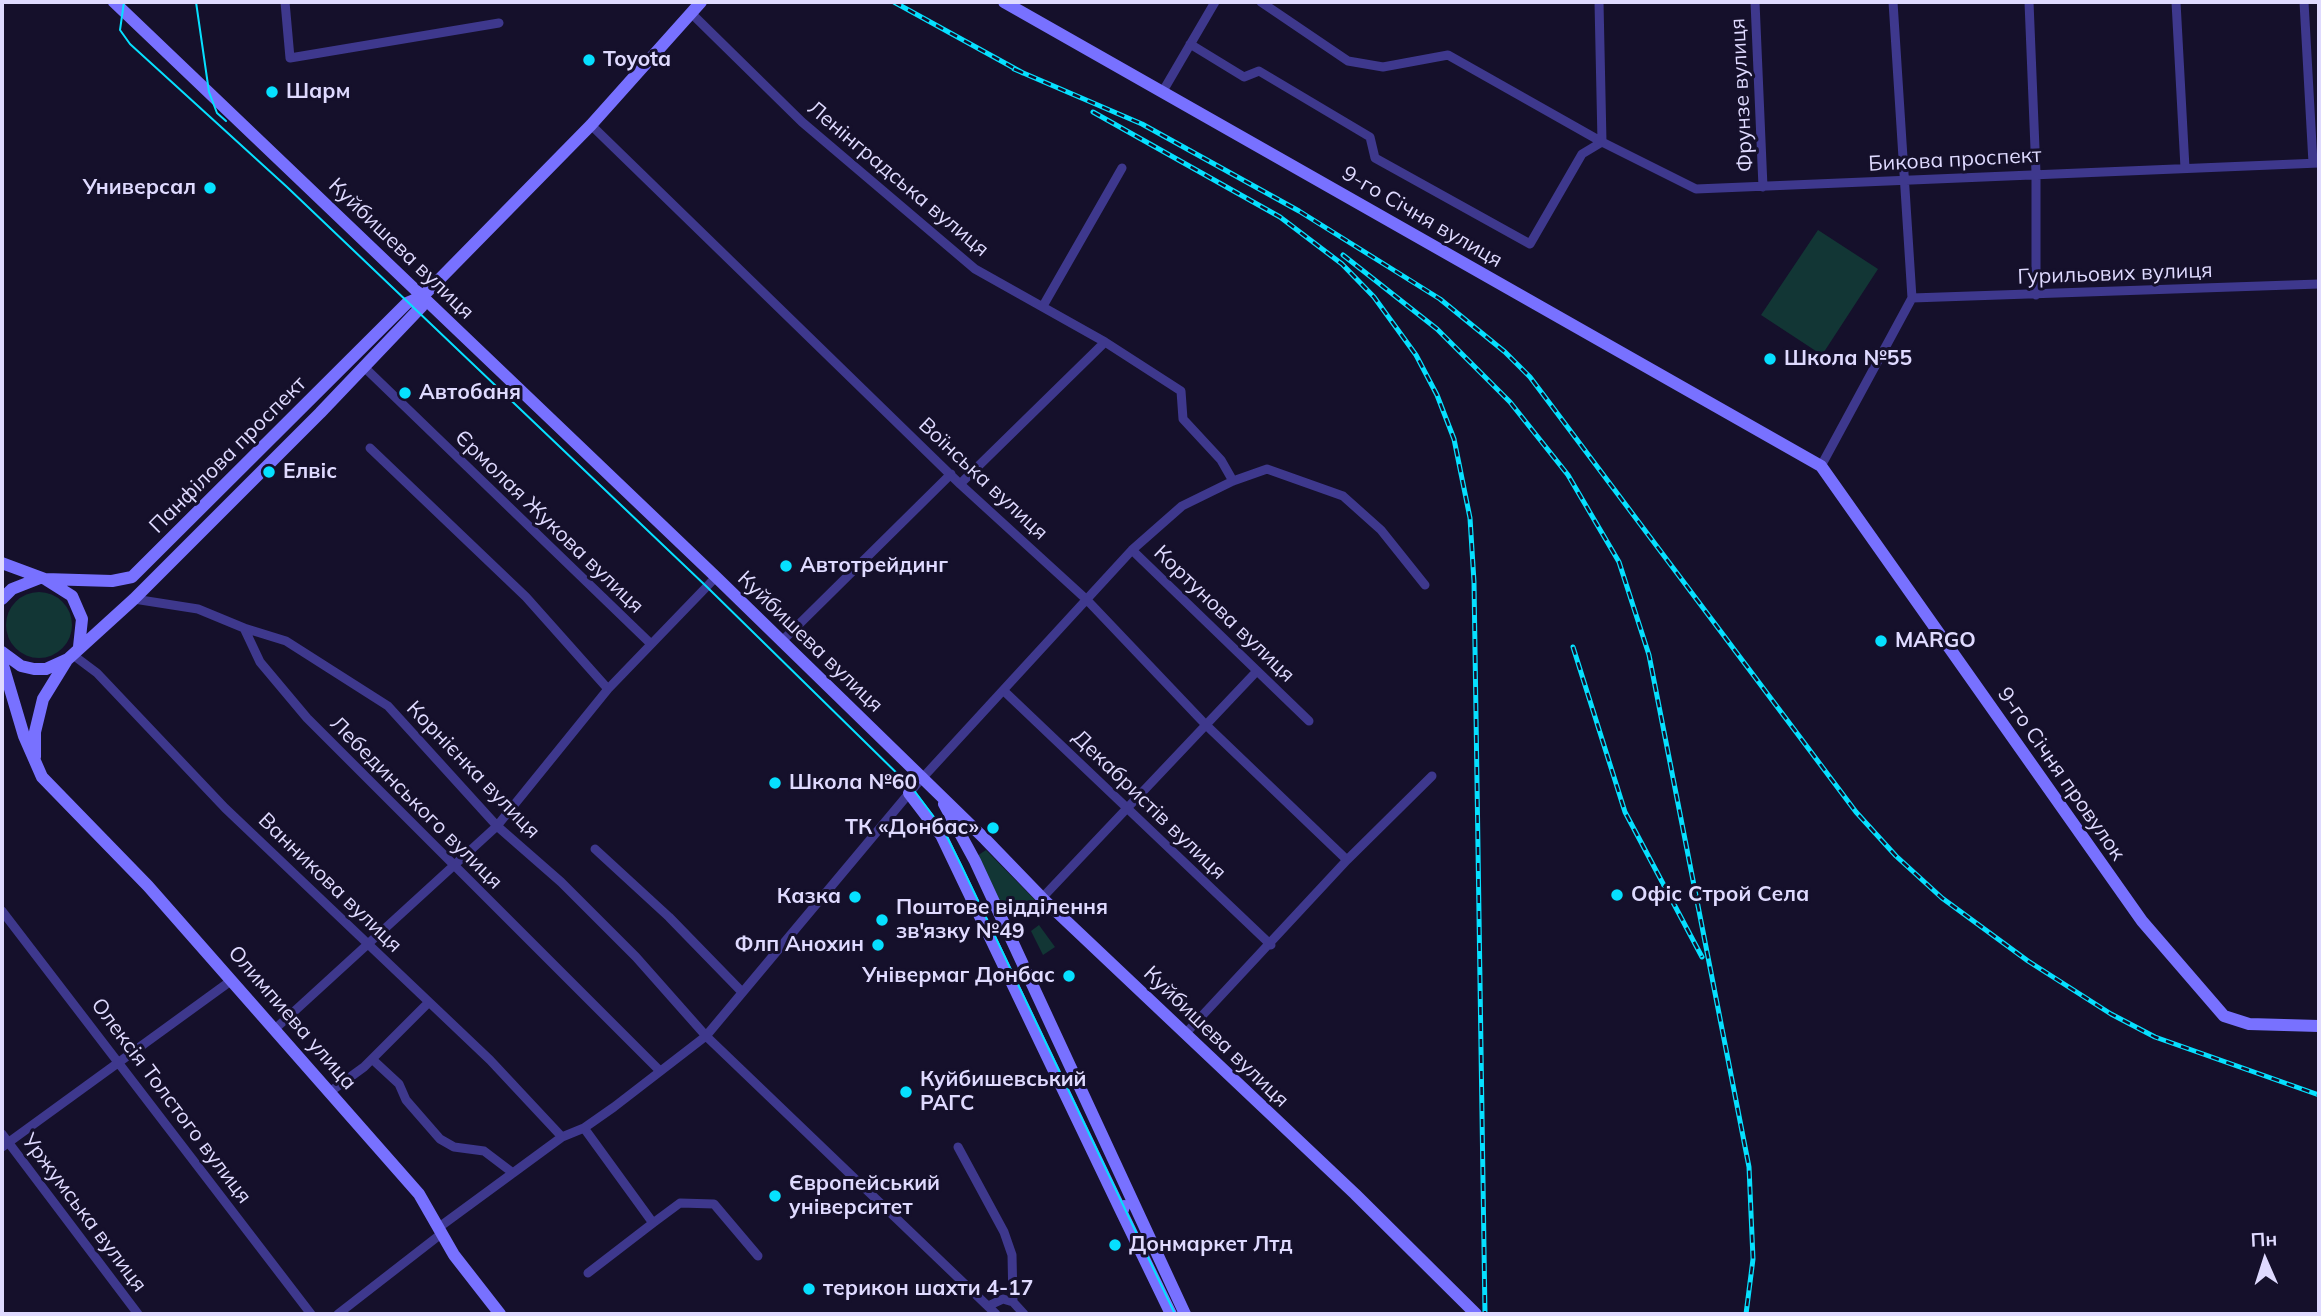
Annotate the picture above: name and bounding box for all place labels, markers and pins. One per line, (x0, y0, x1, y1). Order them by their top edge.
place label: Toyota (603, 47, 671, 73)
marker: Toyota (581, 52, 597, 68)
place label: Шарм (286, 79, 350, 105)
marker: Шарм (264, 84, 280, 100)
place label: Универсал (83, 175, 196, 201)
marker: Универсал (202, 180, 218, 196)
place label: Школа №55 (1784, 346, 1912, 372)
marker: Школа №55 (1762, 351, 1778, 367)
place label: Автобаня (419, 380, 521, 406)
marker: Автобаня (397, 385, 413, 401)
place label: Елвіс (283, 459, 337, 485)
marker: Елвіс (261, 464, 277, 480)
place label: Автотрейдинг (800, 553, 948, 579)
marker: Автотрейдинг (778, 558, 794, 574)
place label: MARGO (1895, 628, 1976, 654)
marker: MARGO (1873, 633, 1889, 649)
place label: Школа №60 (789, 770, 917, 796)
marker: Школа №60 (767, 775, 783, 791)
place label: ТК «Донбас» (845, 815, 979, 841)
marker: ТК «Донбас» (985, 820, 1001, 836)
place label: Офіс Строй Села (1631, 882, 1809, 908)
place label: Казка (777, 884, 841, 910)
marker: Офіс Строй Села (1609, 887, 1625, 903)
marker: Казка (847, 889, 863, 905)
place label: Поштове відділення зв'язку №49 (896, 895, 1108, 945)
marker: Поштове відділення зв'язку №49 (874, 912, 890, 928)
place label: Флп Анохин (735, 932, 864, 958)
marker: Флп Анохин (870, 937, 886, 953)
place label: Універмаг Донбас (862, 963, 1055, 989)
marker: Універмаг Донбас (1061, 968, 1077, 984)
place label: Куйбишевський РАГС (920, 1067, 1086, 1117)
marker: Куйбишевський РАГС (898, 1084, 914, 1100)
place label: Європейський університет (789, 1171, 940, 1221)
marker: Європейський університет (767, 1188, 783, 1204)
place label: Донмаркет Лтд (1129, 1232, 1292, 1258)
marker: Донмаркет Лтд (1107, 1237, 1123, 1253)
place label: терикон шахти 4-17 (823, 1276, 1033, 1302)
marker: терикон шахти 4-17 (801, 1281, 817, 1297)

